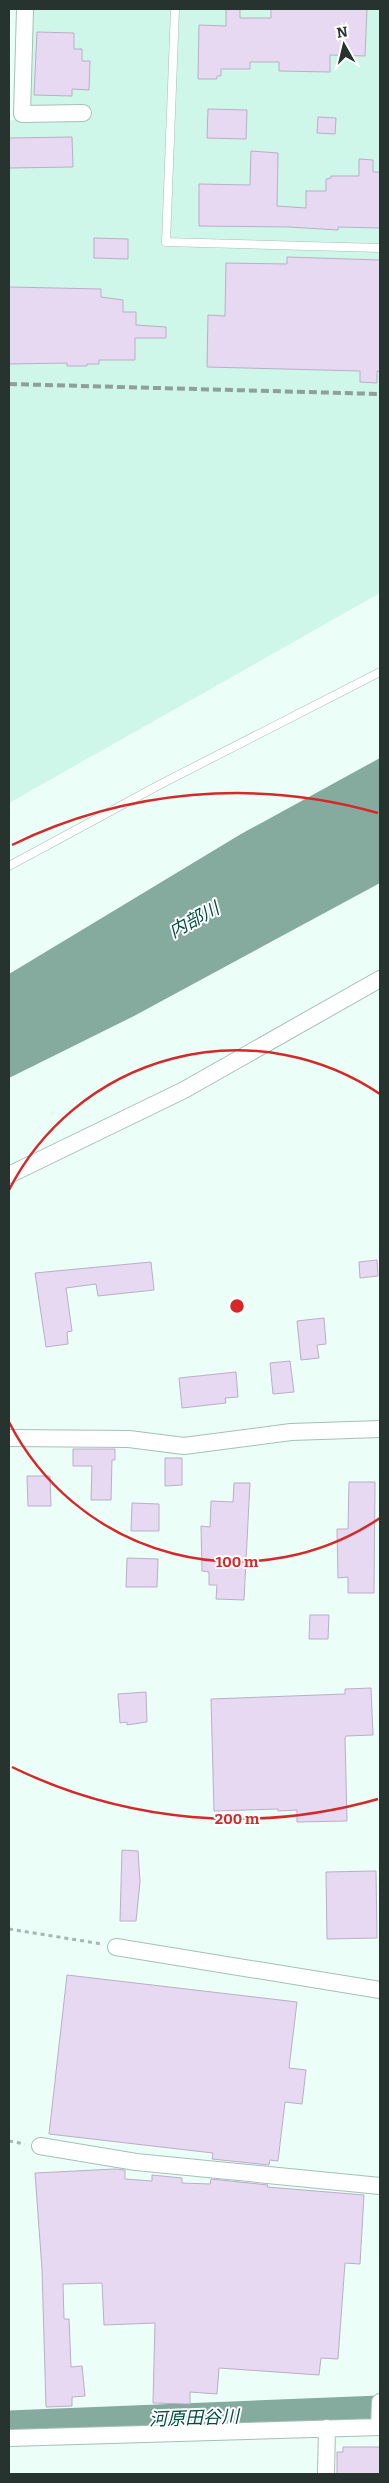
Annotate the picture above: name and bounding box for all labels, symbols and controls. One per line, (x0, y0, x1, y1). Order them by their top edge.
north arrow (319, 20, 369, 70)
text: N (336, 23, 349, 42)
water label: 内部川 (165, 896, 225, 943)
centre of rings (228, 1297, 246, 1315)
text: 100 m (216, 1553, 259, 1571)
text: 200 m (215, 1810, 260, 1828)
water label: 河原田谷川 (149, 2405, 241, 2431)

